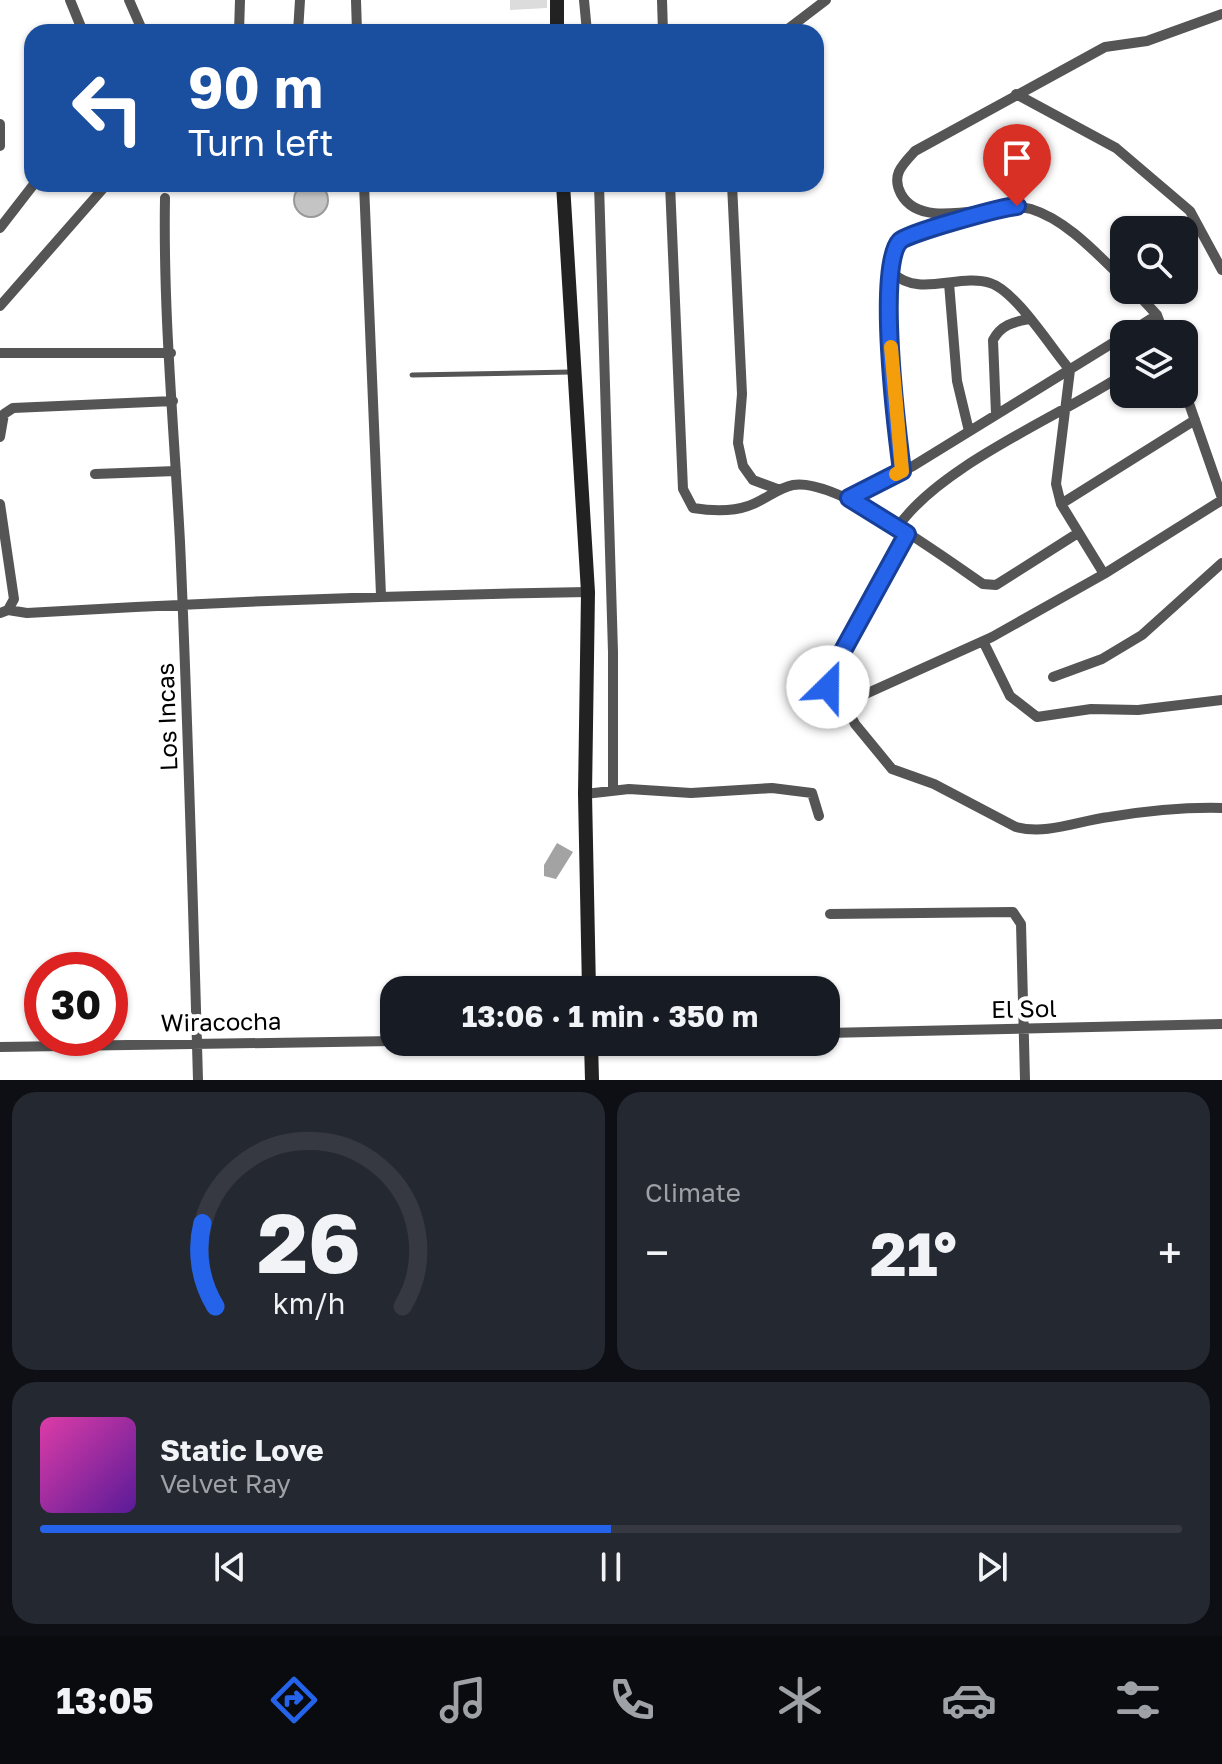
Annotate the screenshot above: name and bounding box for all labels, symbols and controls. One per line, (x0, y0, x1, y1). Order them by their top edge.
text: 90 m (188, 53, 323, 120)
icon: left (56, 56, 160, 160)
text: Turn left (188, 121, 334, 164)
pin (983, 124, 1051, 206)
icon: arrive (995, 136, 1039, 180)
map controls (1110, 216, 1198, 408)
button: search (1110, 216, 1198, 304)
button: layers (1110, 320, 1198, 408)
position arrow (786, 645, 870, 729)
street label: Los Incas (150, 662, 182, 772)
speed limit sign: 30 (24, 952, 128, 1056)
street label: El Sol (991, 993, 1057, 1023)
text: 13:06 · 1 min · 350 m (462, 998, 758, 1034)
street label: Wiracocha (160, 1005, 282, 1037)
text: Climate (645, 1177, 741, 1208)
text: 26 (257, 1191, 360, 1291)
text: 21° (870, 1217, 957, 1289)
text: − (645, 1226, 669, 1279)
text: + (1158, 1226, 1182, 1279)
text: km/h (272, 1286, 345, 1320)
text: Static Love (160, 1432, 324, 1468)
text: Velvet Ray (160, 1468, 291, 1499)
icon: previous (208, 1545, 252, 1589)
icon: pause (589, 1545, 633, 1589)
icon: next (970, 1545, 1014, 1589)
icon: directions (266, 1672, 322, 1728)
icon: music (435, 1672, 491, 1728)
icon: phone (604, 1672, 660, 1728)
icon: climate (772, 1672, 828, 1728)
icon: car (941, 1672, 997, 1728)
icon: filters (1110, 1672, 1166, 1728)
text: 13:05 (56, 1679, 154, 1722)

